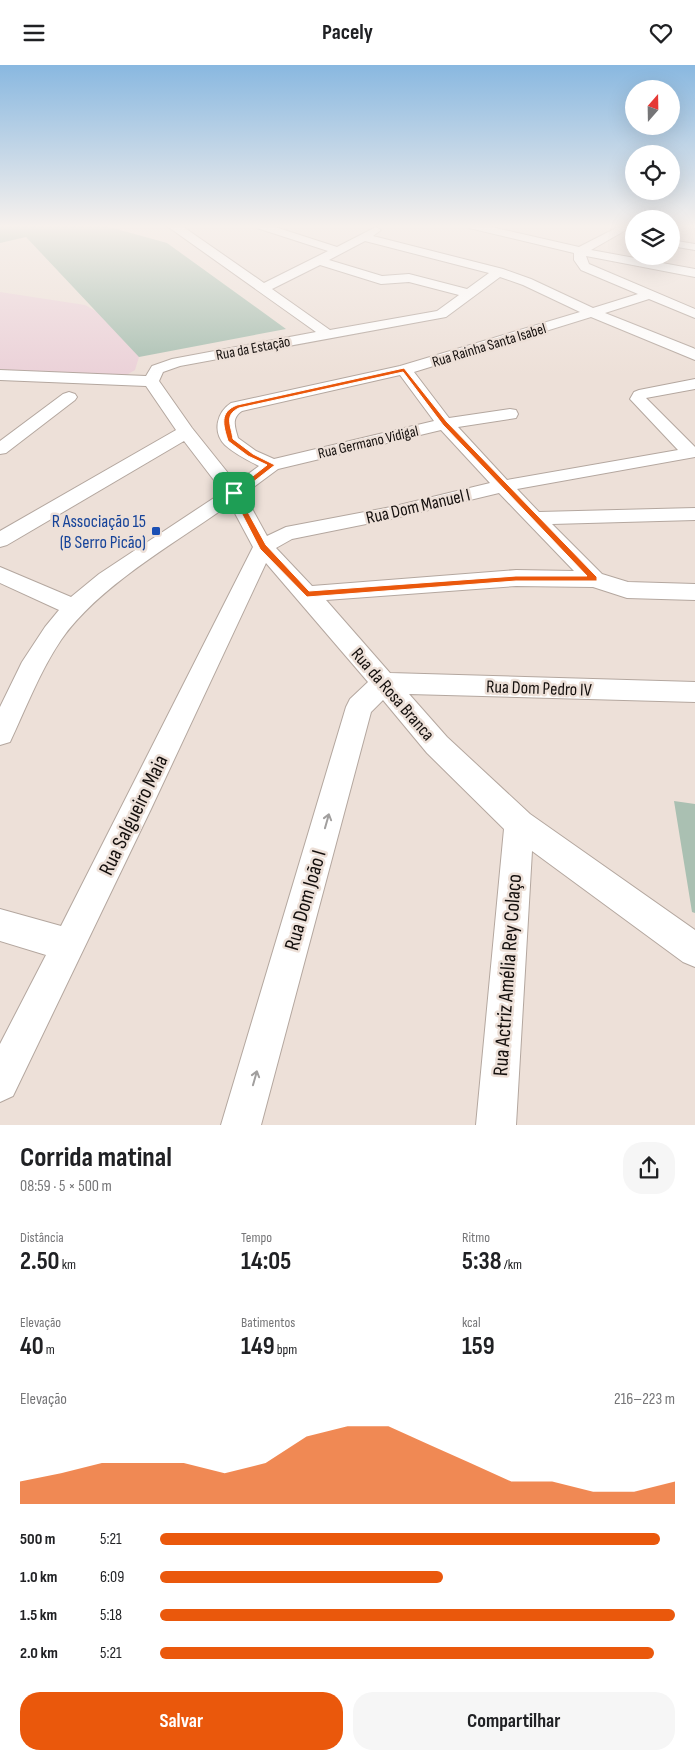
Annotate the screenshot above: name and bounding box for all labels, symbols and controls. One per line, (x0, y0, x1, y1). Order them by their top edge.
icon: menu (20, 19, 48, 47)
text: Pacely (322, 19, 373, 46)
icon: heart (647, 19, 675, 47)
north arrow (625, 80, 680, 135)
map controls (625, 80, 680, 265)
button: locate (625, 145, 680, 200)
button: layers (625, 210, 680, 265)
street label: Rua Rainha Santa Isabel (430, 319, 548, 372)
street label: Rua da Estação (214, 332, 292, 365)
street label: Rua Germano Vidigal (316, 422, 420, 463)
pin (213, 472, 255, 514)
icon: arrive (220, 479, 248, 507)
street label: Rua Dom Manuel I (364, 484, 472, 529)
place label: R Associação 15 (B Serro Picão) (52, 511, 146, 553)
marker: R Associação 15 (B Serro Picão) (150, 525, 162, 537)
street label: Rua da Rosa Branca (347, 644, 439, 745)
street label: Rua Dom Pedro IV (486, 676, 592, 701)
street label: Rua Salgueiro Maia (94, 751, 173, 879)
one-way arrow (323, 813, 333, 829)
street label: Rua Dom João I (279, 847, 332, 953)
street label: Rua Actriz Amélia Rey Colaço (488, 873, 527, 1077)
one-way arrow (250, 1071, 260, 1087)
text: Corrida matinal (20, 1141, 172, 1174)
button: share (623, 1142, 675, 1194)
text: 08:59 · 5 × 500 m (20, 1177, 112, 1196)
text: Distância (20, 1229, 64, 1246)
text: Tempo (241, 1229, 272, 1246)
text: Ritmo (462, 1229, 490, 1246)
text: 2.50 (20, 1246, 60, 1277)
text: 14:05 (241, 1246, 291, 1277)
text: 5:38 (462, 1246, 502, 1277)
text: km (60, 1256, 76, 1273)
text: /km (502, 1256, 522, 1273)
text: Elevação (20, 1314, 61, 1331)
text: Batimentos (241, 1314, 295, 1331)
text: kcal (462, 1314, 481, 1331)
text: 40 (20, 1331, 44, 1362)
text: 149 (241, 1331, 275, 1362)
text: 159 (462, 1331, 495, 1362)
text: m (44, 1341, 55, 1358)
text: bpm (275, 1341, 297, 1358)
text: Elevação (20, 1390, 67, 1409)
text: 216–223 m (614, 1390, 675, 1409)
text: 500 m (20, 1530, 55, 1549)
text: 5:21 (100, 1530, 122, 1549)
text: 1.0 km (20, 1568, 57, 1587)
text: 6:09 (100, 1568, 124, 1587)
text: 1.5 km (20, 1606, 57, 1625)
text: 5:18 (100, 1606, 122, 1625)
text: 2.0 km (20, 1644, 58, 1663)
text: 5:21 (100, 1644, 122, 1663)
button: Salvar (20, 1692, 343, 1750)
button: Compartilhar (353, 1692, 675, 1750)

